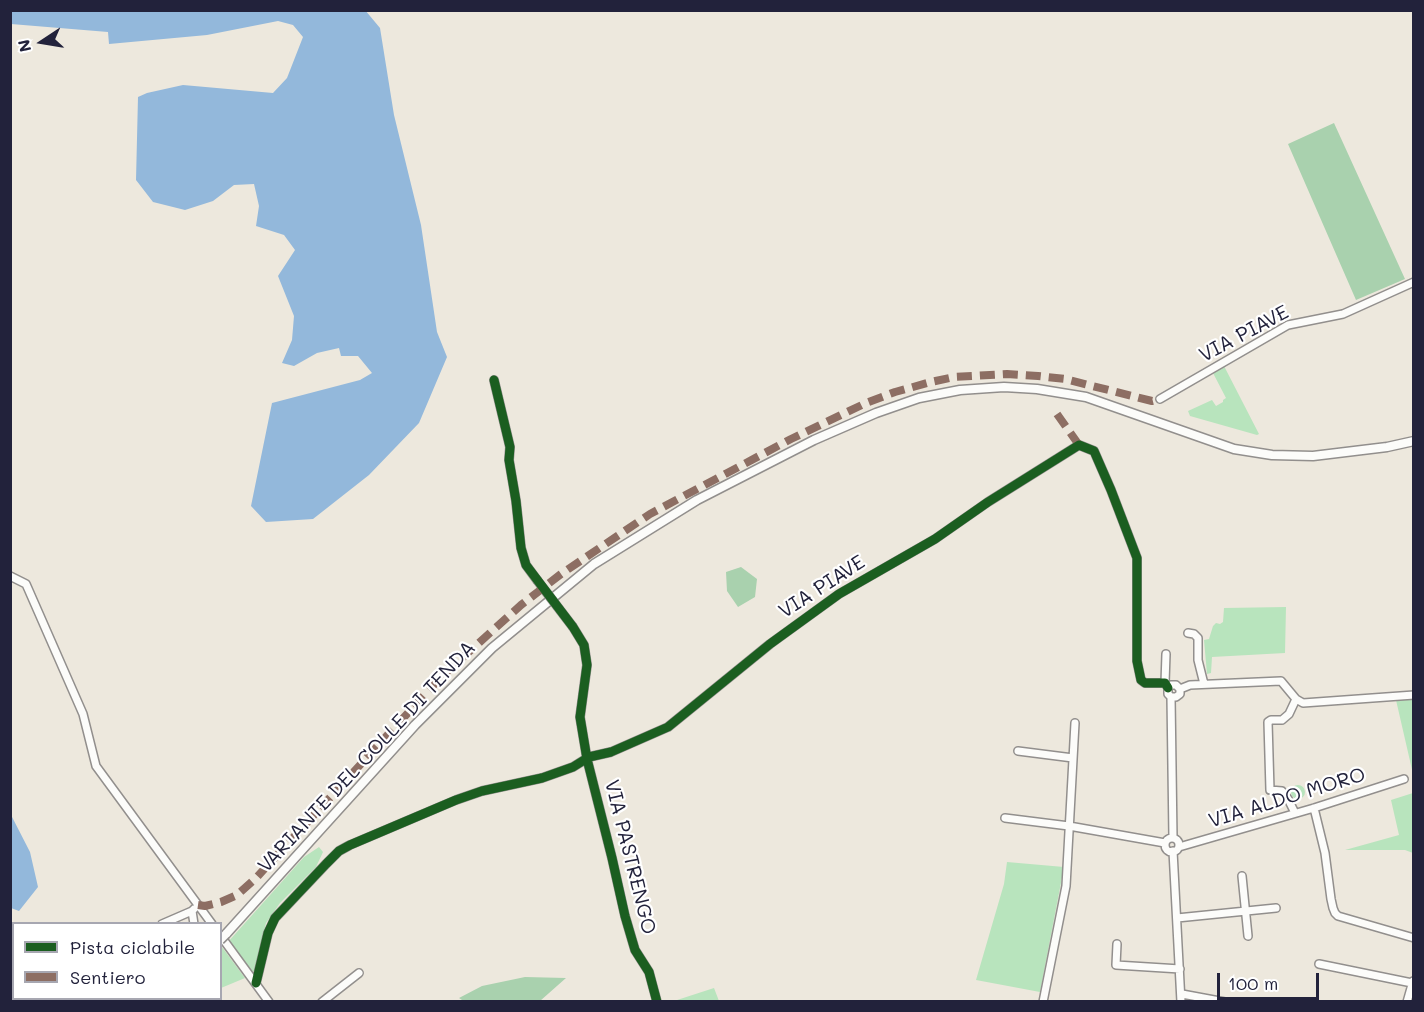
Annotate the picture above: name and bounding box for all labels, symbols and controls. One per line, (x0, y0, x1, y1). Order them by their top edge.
north arrow (12, 12, 72, 72)
text: N (12, 38, 35, 54)
street label: VIA PIAVE (1195, 300, 1293, 368)
street label: VIA PIAVE (774, 550, 870, 624)
street label: VARIANTE DEL COLLE DI TENDA (253, 636, 481, 878)
street label: VIA ALDO MORO (1206, 763, 1368, 833)
street label: VIA PASTRENGO (599, 777, 661, 937)
legend (12, 922, 222, 1000)
text: Pista ciclabile (70, 935, 195, 959)
scale bar (1220, 961, 1322, 999)
text: Sentiero (70, 965, 146, 989)
text: 100 m (1228, 971, 1278, 995)

